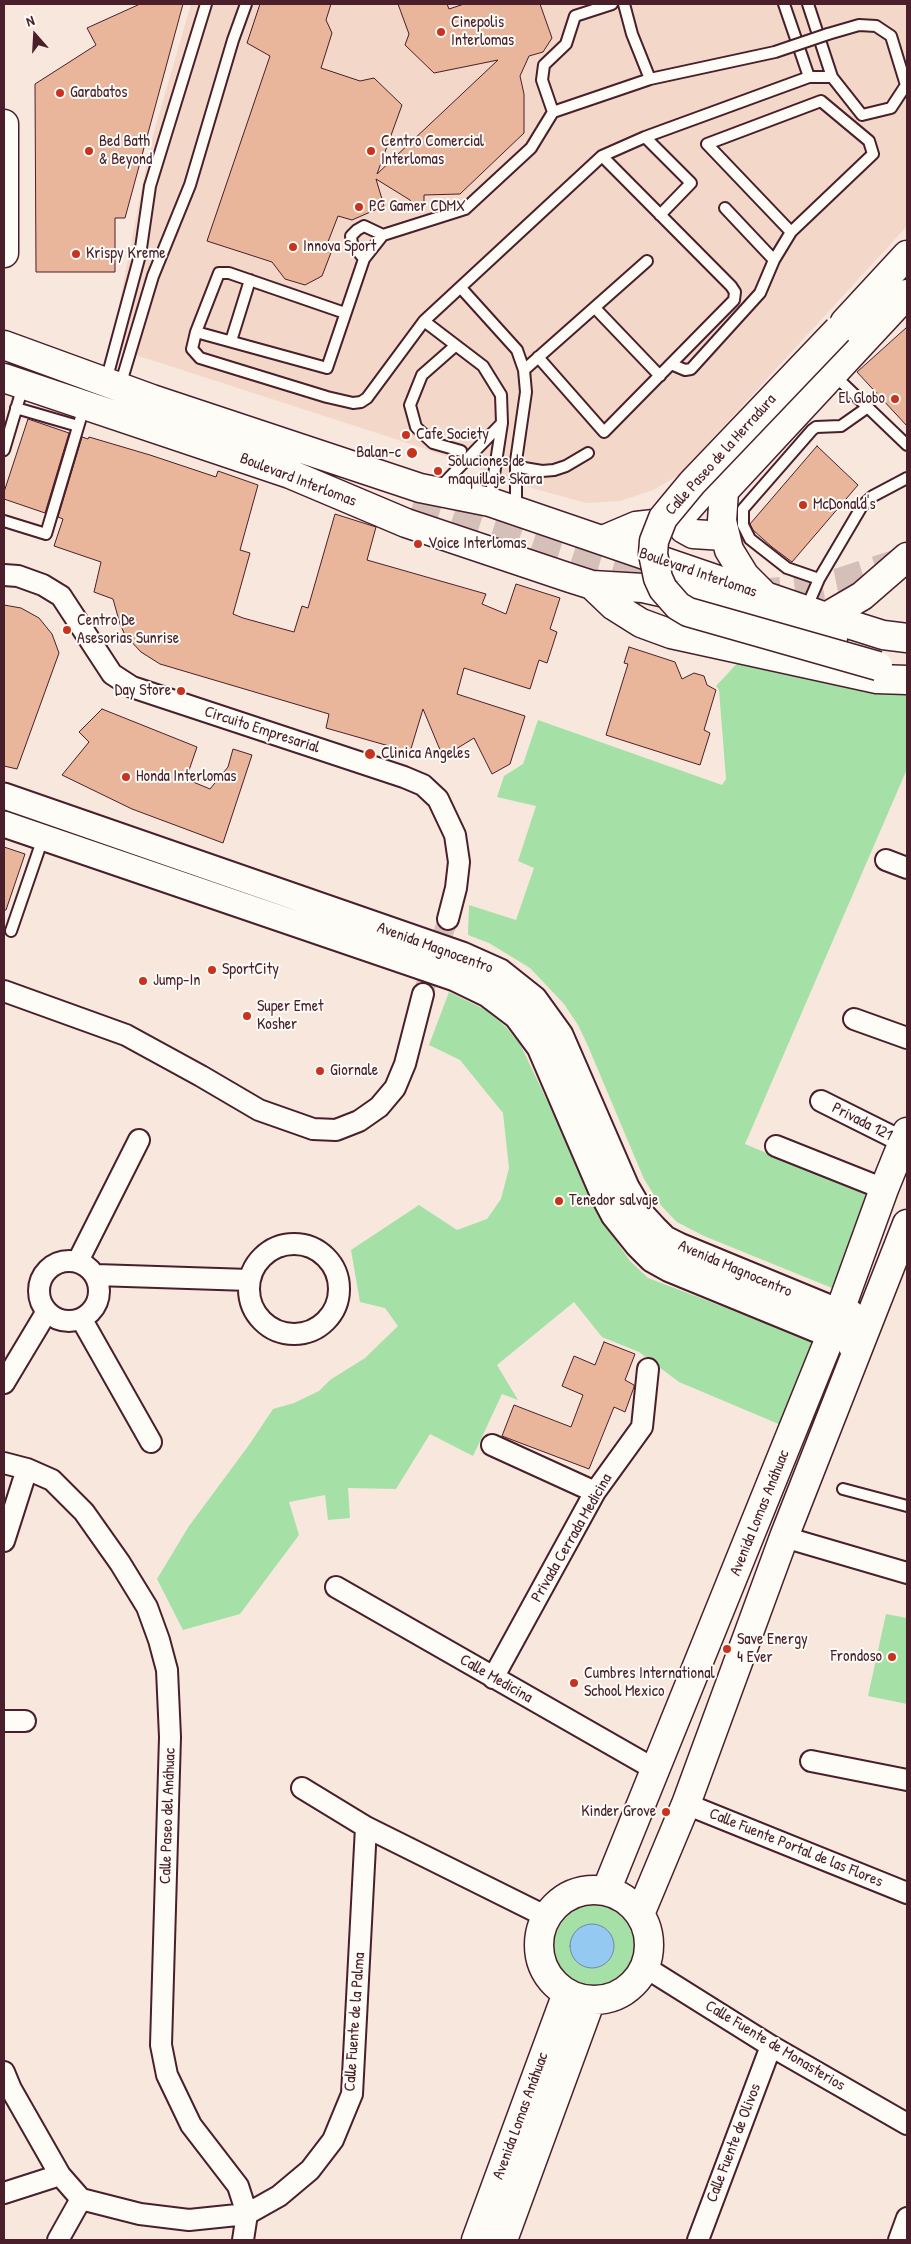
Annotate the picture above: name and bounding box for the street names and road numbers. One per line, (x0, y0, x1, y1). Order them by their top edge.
street label: Calle Paseo de la Herradura (661, 390, 781, 520)
street label: Boulevard Interlomas (237, 449, 359, 511)
street label: Boulevard Interlomas (637, 544, 759, 602)
street label: Circuito Empresarial (202, 702, 322, 758)
street label: Avenida Magnocentro (374, 918, 496, 978)
street label: Privada 121 (829, 1099, 895, 1145)
street label: Avenida Magnocentro (675, 1236, 795, 1302)
street label: Avenida Lomas Anáhuac (726, 1447, 794, 1579)
street label: Privada Cerrada Medicina (527, 1470, 617, 1606)
street label: Calle Medicina (456, 1650, 536, 1708)
street label: Calle Paseo del Anáhuac (156, 1748, 180, 1884)
street label: Calle Fuente Portal de las Flores (706, 1804, 886, 1892)
street label: Calle Fuente de la Palma (341, 1952, 369, 2092)
street label: Calle Fuente de Monasterios (702, 1997, 848, 2095)
street label: Avenida Lomas Anáhuac (489, 2050, 553, 2182)
street label: Calle Fuente de Olivos (703, 2081, 765, 2205)

